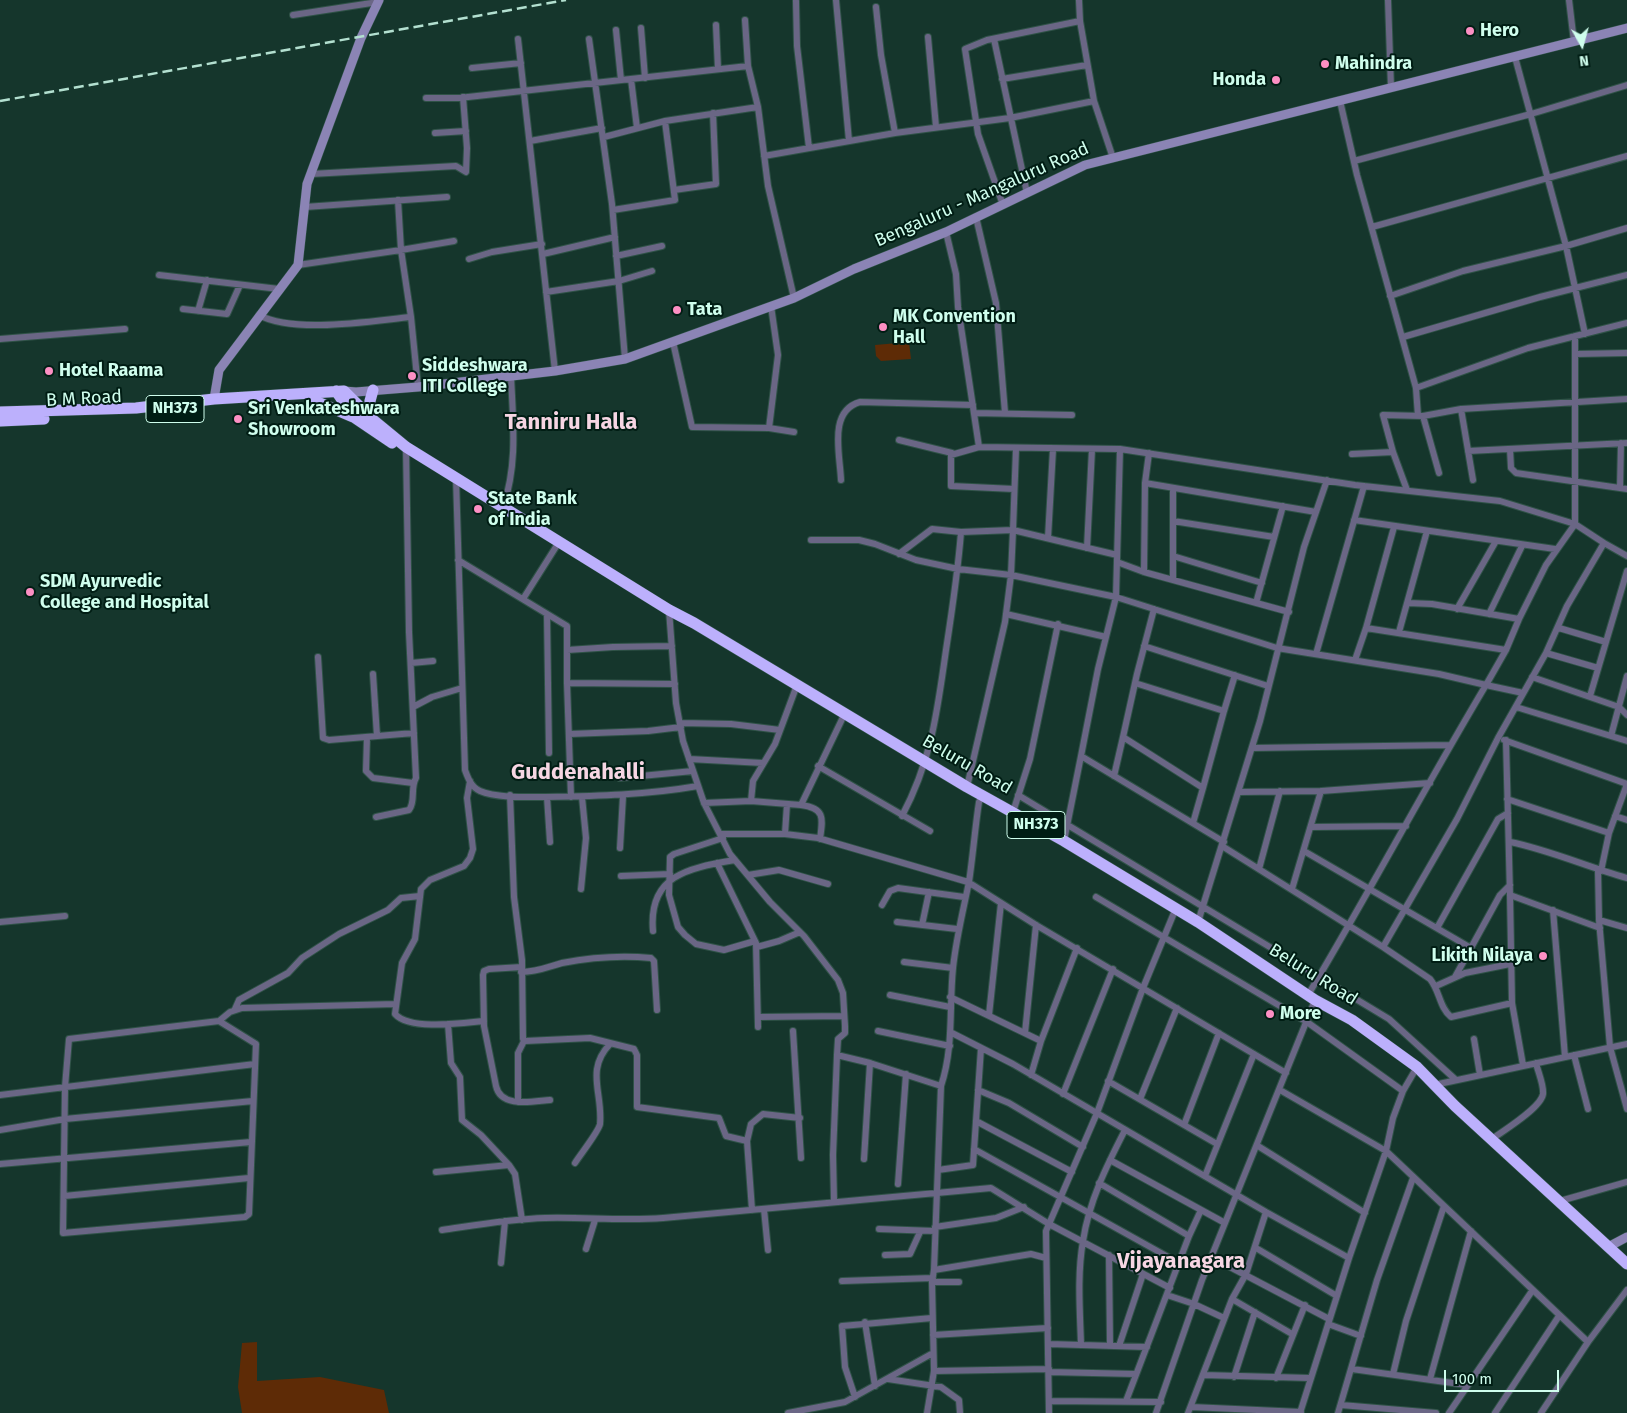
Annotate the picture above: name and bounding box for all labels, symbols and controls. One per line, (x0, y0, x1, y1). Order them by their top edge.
place label: Hero (1480, 20, 1519, 42)
north arrow (1557, 20, 1607, 70)
marker: Hero (1464, 25, 1476, 37)
text: N (1578, 51, 1590, 69)
place label: Mahindra (1335, 53, 1412, 75)
marker: Mahindra (1319, 58, 1331, 70)
place label: Honda (1212, 69, 1266, 91)
marker: Honda (1270, 74, 1282, 86)
street label: Bengaluru - Mangaluru Road (871, 138, 1093, 252)
place label: Tata (687, 299, 722, 321)
marker: Tata (671, 304, 683, 316)
place label: MK Convention Hall (893, 306, 1016, 348)
marker: MK Convention Hall (877, 321, 889, 333)
place label: Siddeshwara ITI College (422, 355, 528, 398)
place label: Hotel Raama (59, 360, 163, 382)
marker: Hotel Raama (43, 365, 55, 377)
marker: Siddeshwara ITI College (406, 370, 418, 382)
street label: B M Road (45, 386, 123, 412)
road number: NH373 (146, 396, 204, 422)
place label: Sri Venkateshwara Showroom (248, 398, 400, 440)
district label: Tanniru Halla (505, 410, 637, 436)
marker: Sri Venkateshwara Showroom (232, 413, 244, 425)
place label: State Bank of India (488, 488, 577, 530)
marker: State Bank of India (472, 503, 484, 515)
place label: SDM Ayurvedic College and Hospital (40, 571, 209, 614)
marker: SDM Ayurvedic College and Hospital (24, 586, 36, 598)
street label: Beluru Road (918, 731, 1016, 799)
district label: Guddenahalli (511, 760, 645, 786)
road number: NH373 (1007, 812, 1065, 838)
street label: Beluru Road (1265, 939, 1361, 1011)
place label: Likith Nilaya (1431, 945, 1533, 967)
marker: Likith Nilaya (1537, 950, 1549, 962)
place label: More (1280, 1003, 1321, 1025)
marker: More (1264, 1008, 1276, 1020)
district label: Vijayanagara (1117, 1249, 1245, 1275)
scale bar (1447, 1360, 1562, 1392)
text: 100 m (1452, 1370, 1492, 1388)

